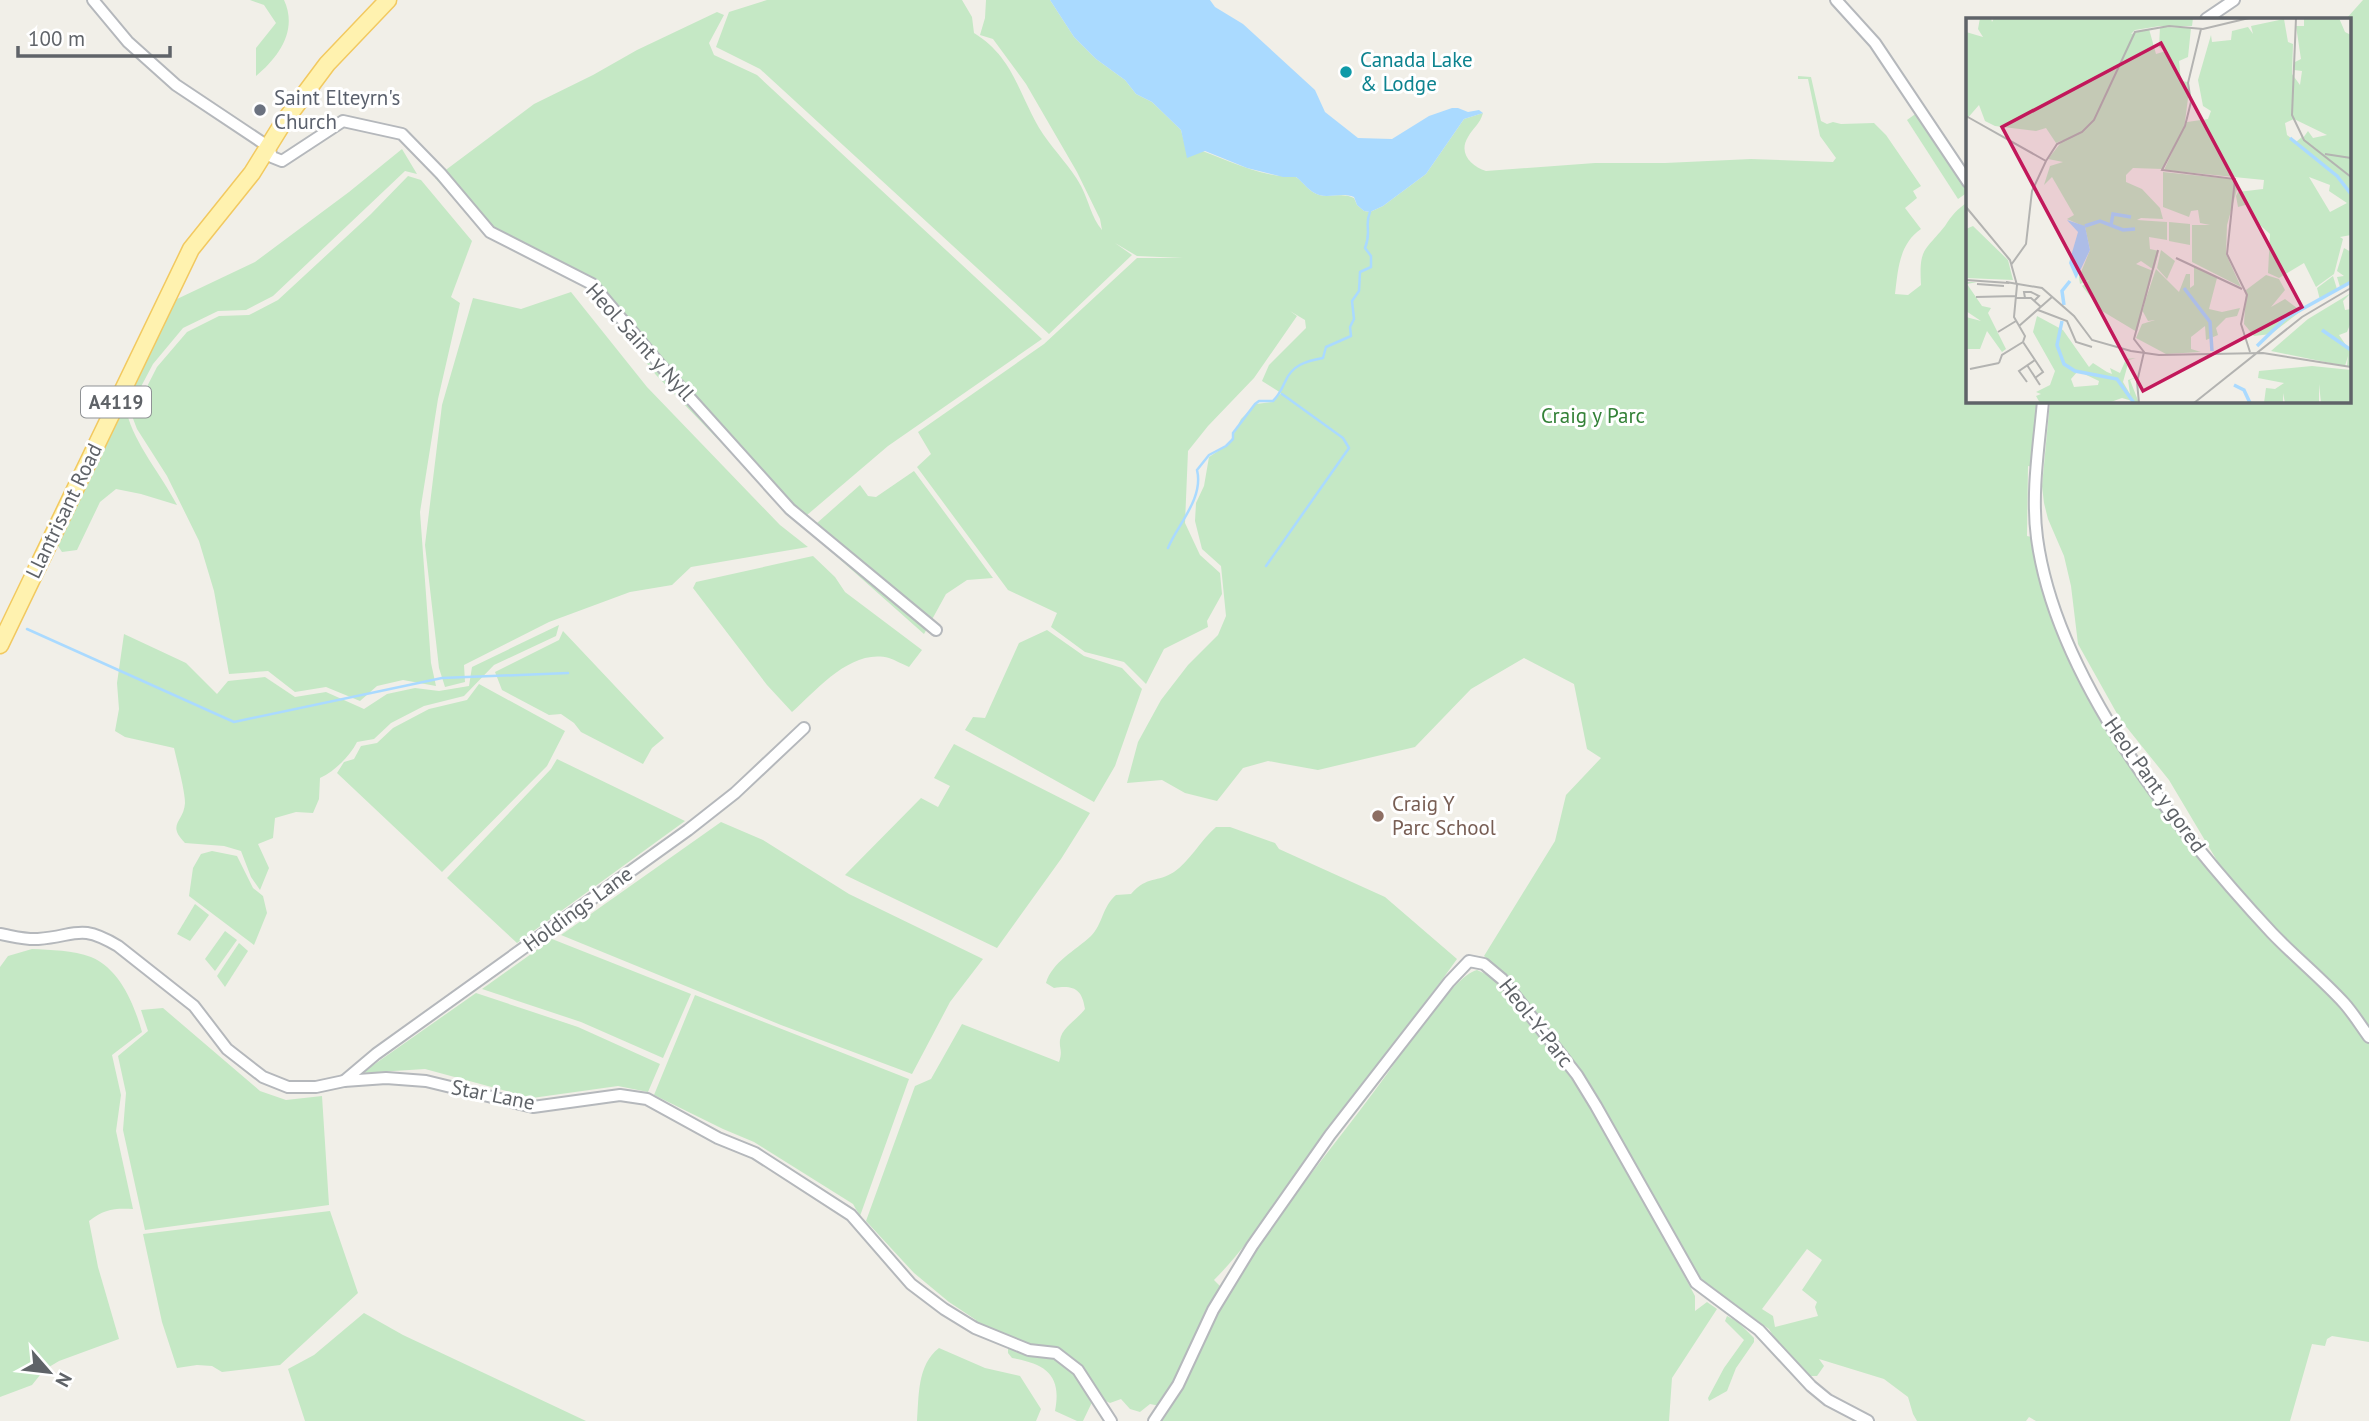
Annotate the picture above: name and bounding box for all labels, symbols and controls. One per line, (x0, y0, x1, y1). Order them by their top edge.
scale bar (18, 14, 170, 58)
inset map (1966, 18, 2352, 402)
text: 100 m (28, 25, 85, 52)
place label: Canada Lake & Lodge (1360, 46, 1473, 97)
marker: Canada Lake & Lodge (1338, 64, 1354, 80)
place label: Saint Elteyrn's Church (274, 84, 400, 135)
marker: Saint Elteyrn's Church (252, 102, 268, 118)
street label: Heol Saint y Nyll (580, 277, 700, 406)
road number: A4119 (81, 386, 151, 418)
park label: Craig y Parc (1541, 402, 1645, 429)
street label: Llantrisant Road (19, 439, 108, 583)
street label: Heol Pant y gored (2099, 712, 2212, 858)
place label: Craig Y Parc School (1392, 790, 1496, 841)
marker: Craig Y Parc School (1370, 808, 1386, 824)
street label: Holdings Lane (518, 860, 638, 957)
street label: Heol-Y-Parc (1493, 973, 1579, 1072)
street label: Star Lane (449, 1073, 537, 1116)
north arrow (14, 1337, 84, 1407)
text: N (50, 1369, 78, 1391)

